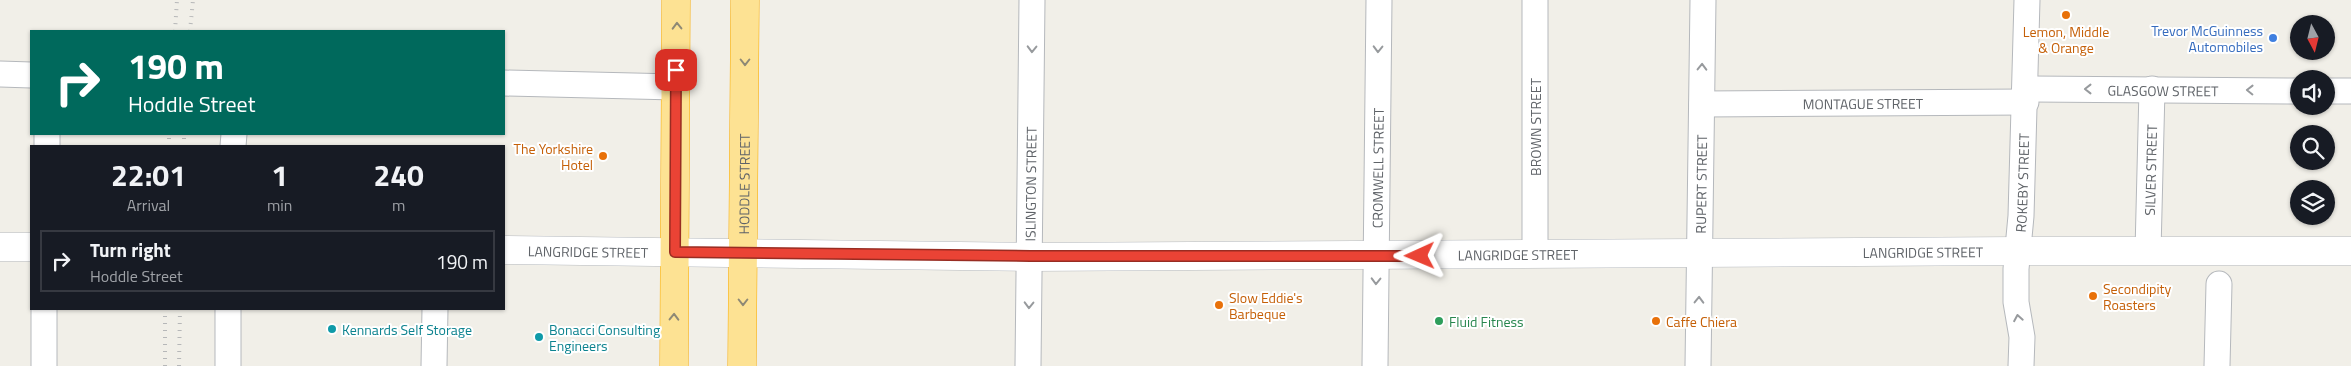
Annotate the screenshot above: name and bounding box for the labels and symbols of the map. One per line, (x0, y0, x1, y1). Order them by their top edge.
marker: Lemon, Middle & Orange (2060, 9, 2072, 21)
north arrow (2290, 15, 2335, 60)
place label: Trevor McGuinness Automobiles (2151, 20, 2263, 57)
place label: Lemon, Middle & Orange (2023, 21, 2109, 58)
one-way arrow (672, 22, 682, 30)
marker: Trevor McGuinness Automobiles (2267, 32, 2279, 44)
one-way arrow (1026, 45, 1037, 53)
one-way arrow (1373, 45, 1384, 53)
pin (655, 49, 697, 91)
one-way arrow (740, 58, 750, 66)
one-way arrow (1697, 63, 1708, 71)
street label: BROWN STREET (1525, 77, 1546, 176)
street label: GLASGOW STREET (2107, 79, 2219, 101)
one-way arrow (2083, 84, 2091, 94)
one-way arrow (2246, 85, 2254, 95)
street label: MONTAGUE STREET (1803, 92, 1924, 114)
street label: CROMWELL STREET (1366, 107, 1388, 228)
street label: SILVER STREET (2138, 124, 2162, 216)
street label: ISLINGTON STREET (1019, 126, 1041, 241)
street label: ROKEBY STREET (2009, 132, 2034, 233)
street label: HODDLE STREET (733, 133, 754, 234)
street label: RUPERT STREET (1689, 134, 1712, 234)
place label: The Yorkshire Hotel (514, 138, 593, 175)
marker: The Yorkshire Hotel (597, 150, 609, 162)
position arrow (1393, 229, 1445, 281)
street label: LANGRIDGE STREET (528, 240, 649, 262)
street label: LANGRIDGE STREET (1863, 241, 1984, 262)
street label: LANGRIDGE STREET (1458, 243, 1579, 265)
one-way arrow (1371, 278, 1381, 285)
place label: Secondipity Roasters (2103, 278, 2171, 315)
place label: Slow Eddie's Barbeque (1229, 287, 1303, 324)
marker: Secondipity Roasters (2087, 290, 2099, 302)
one-way arrow (1694, 296, 1704, 304)
one-way arrow (737, 298, 748, 306)
marker: Slow Eddie's Barbeque (1213, 299, 1225, 311)
one-way arrow (1024, 302, 1034, 310)
place label: Fluid Fitness (1449, 311, 1524, 332)
place label: Caffe Chiera (1666, 311, 1737, 332)
one-way arrow (669, 313, 679, 321)
one-way arrow (2014, 313, 2024, 322)
marker: Fluid Fitness (1433, 315, 1445, 327)
marker: Caffe Chiera (1650, 315, 1662, 327)
place label: Kennards Self Storage (342, 319, 472, 340)
place label: Bonacci Consulting Engineers (549, 319, 660, 356)
marker: Kennards Self Storage (326, 323, 338, 335)
marker: Bonacci Consulting Engineers (533, 331, 545, 343)

